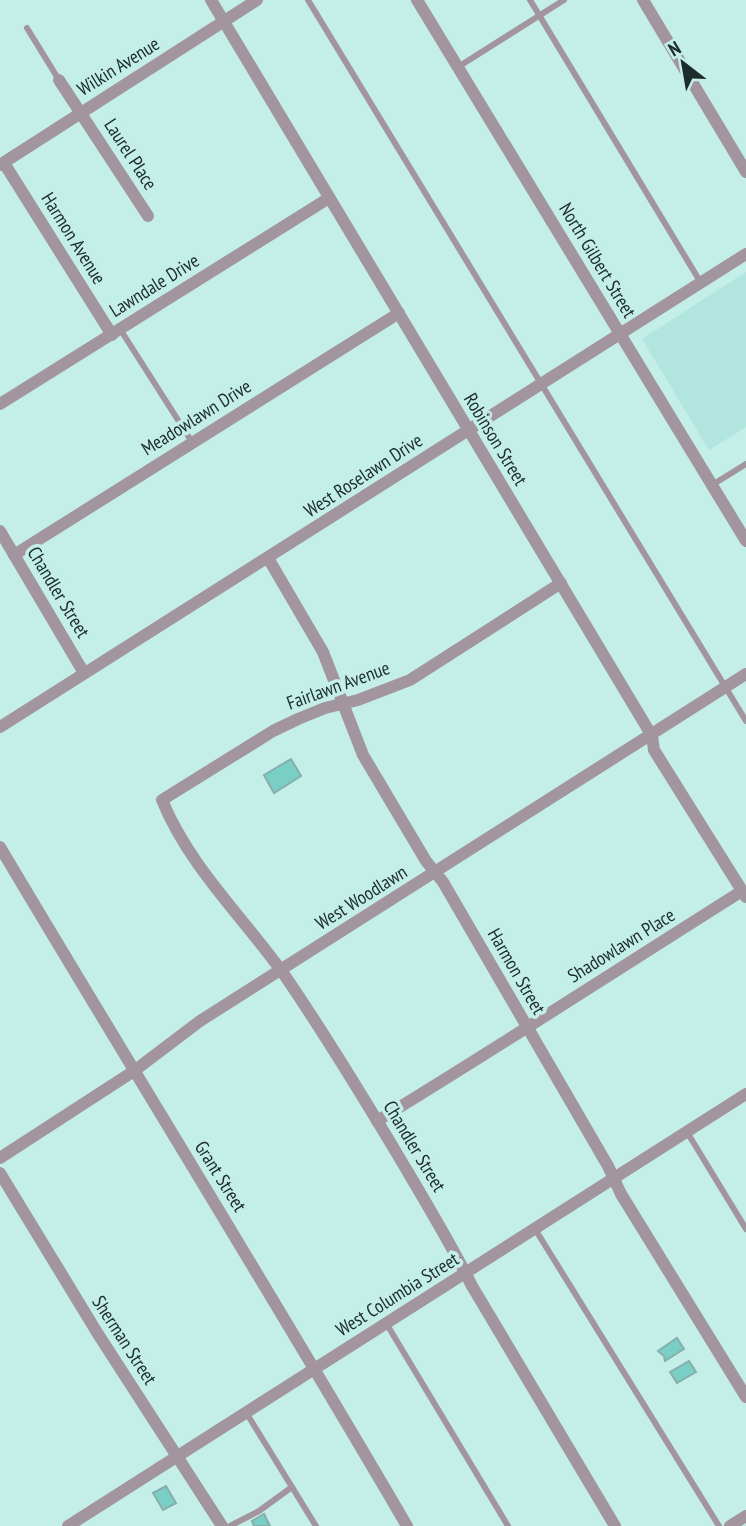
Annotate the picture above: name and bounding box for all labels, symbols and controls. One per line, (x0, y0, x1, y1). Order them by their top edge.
north arrow (648, 28, 718, 98)
street label: Wilkin Avenue (72, 31, 164, 101)
text: N (664, 35, 685, 61)
street label: Laurel Place (99, 114, 163, 194)
street label: Harmon Avenue (36, 188, 112, 288)
street label: North Gilbert Street (554, 198, 642, 323)
street label: Lawndale Drive (105, 248, 203, 322)
street label: Meadowlawn Drive (137, 374, 256, 460)
street label: Robinson Street (459, 388, 533, 490)
street label: West Roselawn Drive (299, 428, 427, 522)
street label: Chandler Street (22, 542, 96, 643)
street label: Fairlawn Avenue (283, 655, 393, 715)
street label: West Woodlawn (311, 859, 411, 935)
street label: Shadowlawn Place (563, 902, 679, 988)
street label: Harmon Street (483, 924, 552, 1019)
street label: Chandler Street (378, 1096, 452, 1197)
street label: Grant Street (190, 1136, 253, 1217)
street label: West Columbia Street (331, 1246, 464, 1341)
street label: Sherman Street (87, 1291, 163, 1390)

